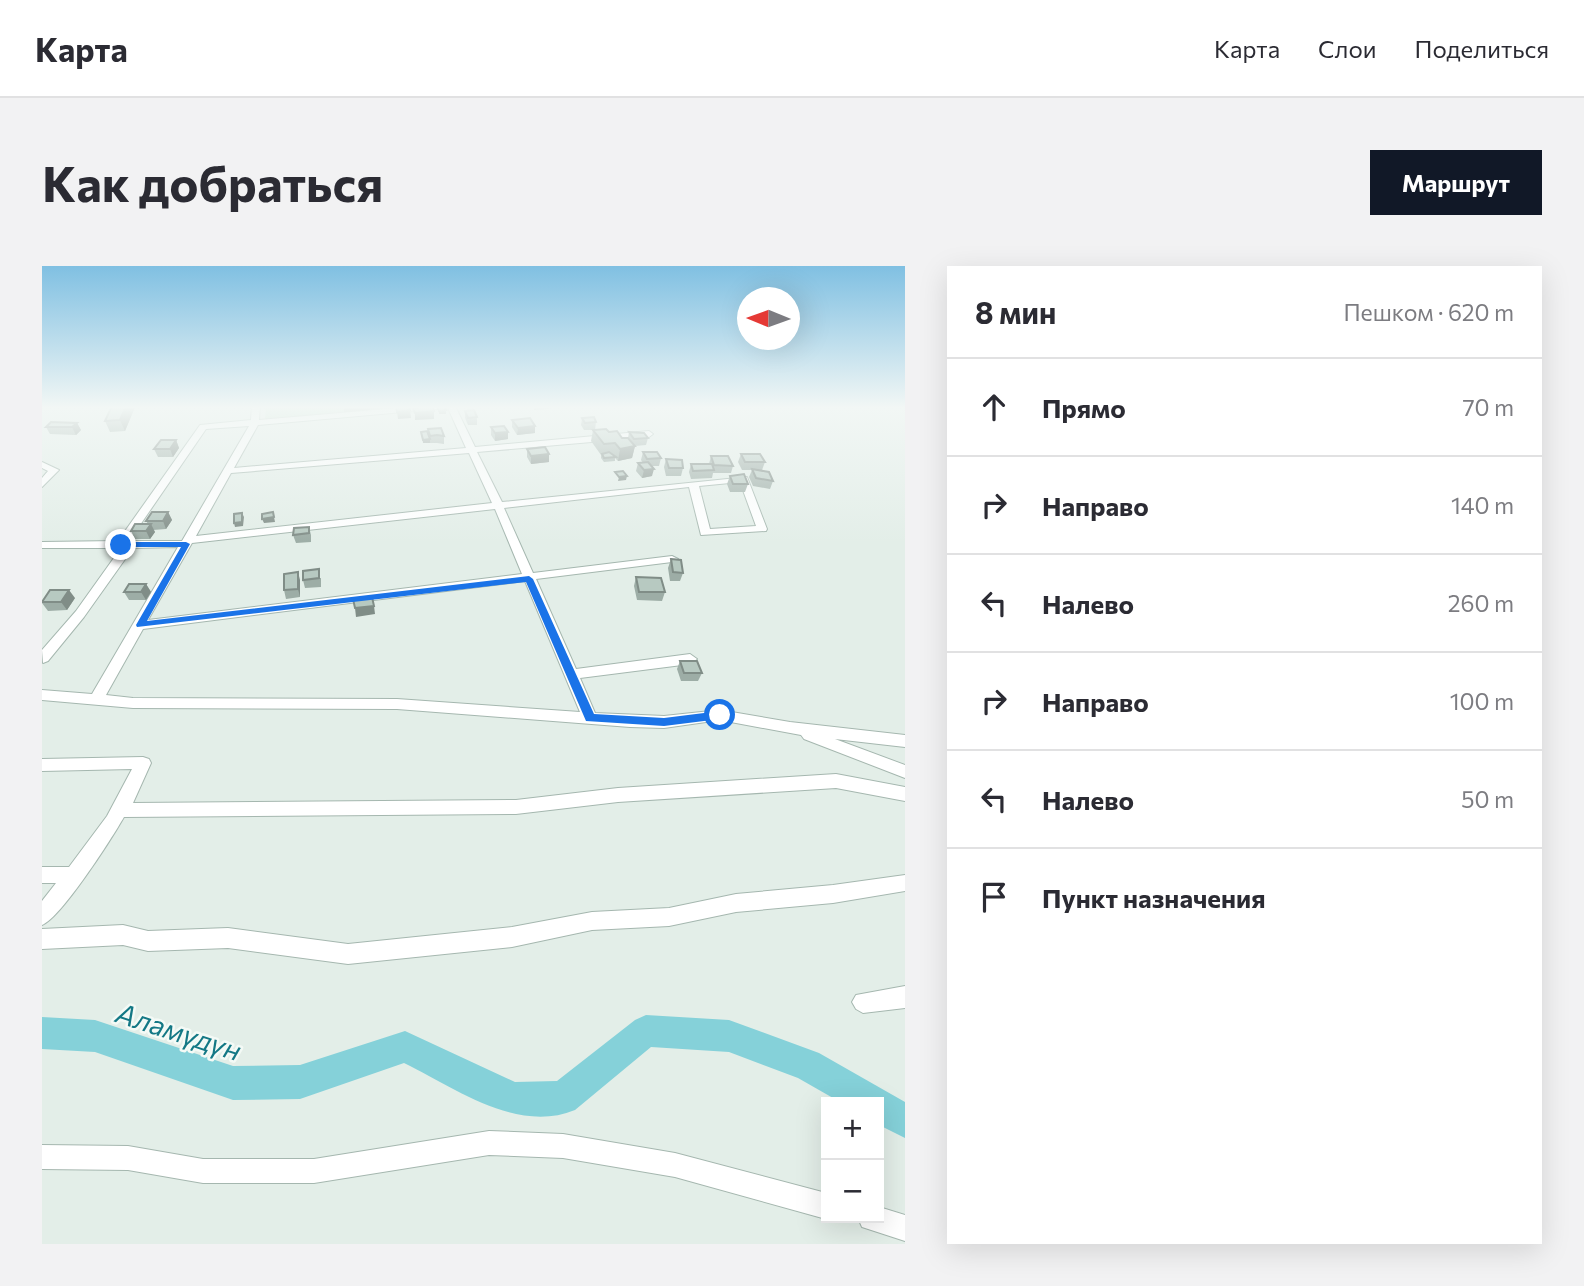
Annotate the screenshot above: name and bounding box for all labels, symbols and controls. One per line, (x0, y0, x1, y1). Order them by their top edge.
text: Карта (35, 28, 128, 69)
text: Карта (1214, 34, 1280, 63)
text: Слои (1318, 34, 1376, 63)
text: Поделиться (1414, 34, 1549, 63)
button: Маршрут (1370, 150, 1542, 215)
text: Как добраться (42, 152, 383, 212)
north arrow (737, 287, 800, 350)
text: 8 мин (975, 293, 1056, 330)
text: Пешком · 620 m (1343, 298, 1514, 326)
icon: ahead (975, 388, 1013, 426)
text: Прямо (1042, 392, 1126, 423)
text: 70 m (1462, 393, 1514, 421)
icon: right (975, 486, 1013, 524)
text: Направо (1042, 490, 1149, 521)
text: 140 m (1451, 491, 1514, 519)
route end (105, 529, 136, 560)
icon: left (975, 584, 1013, 622)
text: Налево (1042, 588, 1134, 619)
text: 260 m (1448, 589, 1514, 617)
icon: right (975, 682, 1013, 720)
text: Направо (1042, 686, 1149, 717)
text: 100 m (1450, 687, 1514, 715)
route start (704, 699, 735, 730)
icon: left (975, 780, 1013, 818)
text: Налево (1042, 784, 1134, 815)
text: 50 m (1461, 785, 1514, 813)
icon: arrive (975, 878, 1013, 916)
text: Пункт назначения (1042, 882, 1266, 913)
water label: Аламүдүн (111, 995, 246, 1067)
map controls (821, 1097, 884, 1223)
button: + (821, 1097, 884, 1160)
button: − (821, 1160, 884, 1223)

